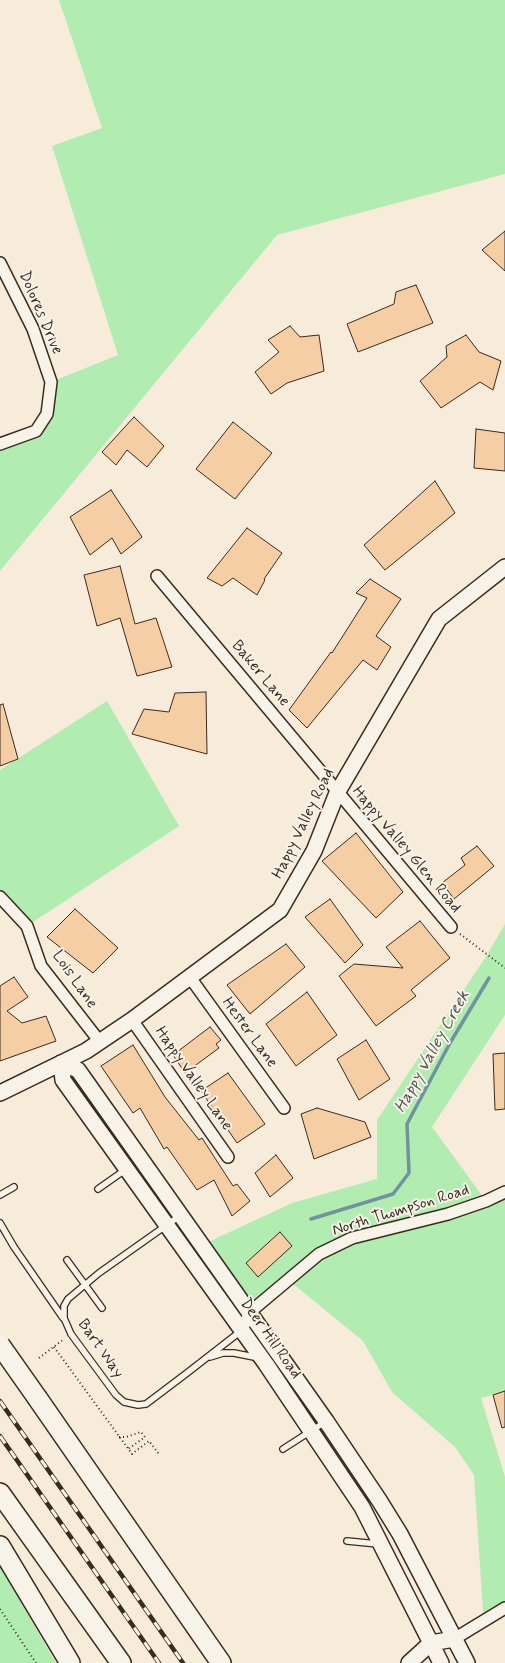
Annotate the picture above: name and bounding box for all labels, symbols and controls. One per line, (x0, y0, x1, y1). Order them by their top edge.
street label: Dolores Drive (14, 268, 66, 358)
street label: Baker Lane (227, 637, 293, 711)
street label: Happy Valley Road (269, 766, 339, 882)
street label: Happy Valley Glen Road (347, 783, 465, 917)
street label: Lois Lane (47, 947, 101, 1013)
water label: Happy Valley Creek (391, 987, 475, 1117)
street label: Hester Lane (217, 994, 281, 1072)
street label: Happy Valley Lane (150, 1023, 236, 1135)
street label: North Thompson Road (330, 1181, 472, 1241)
street label: Deer Hill Road (235, 1295, 305, 1383)
street label: Bart Way (73, 1316, 127, 1382)

